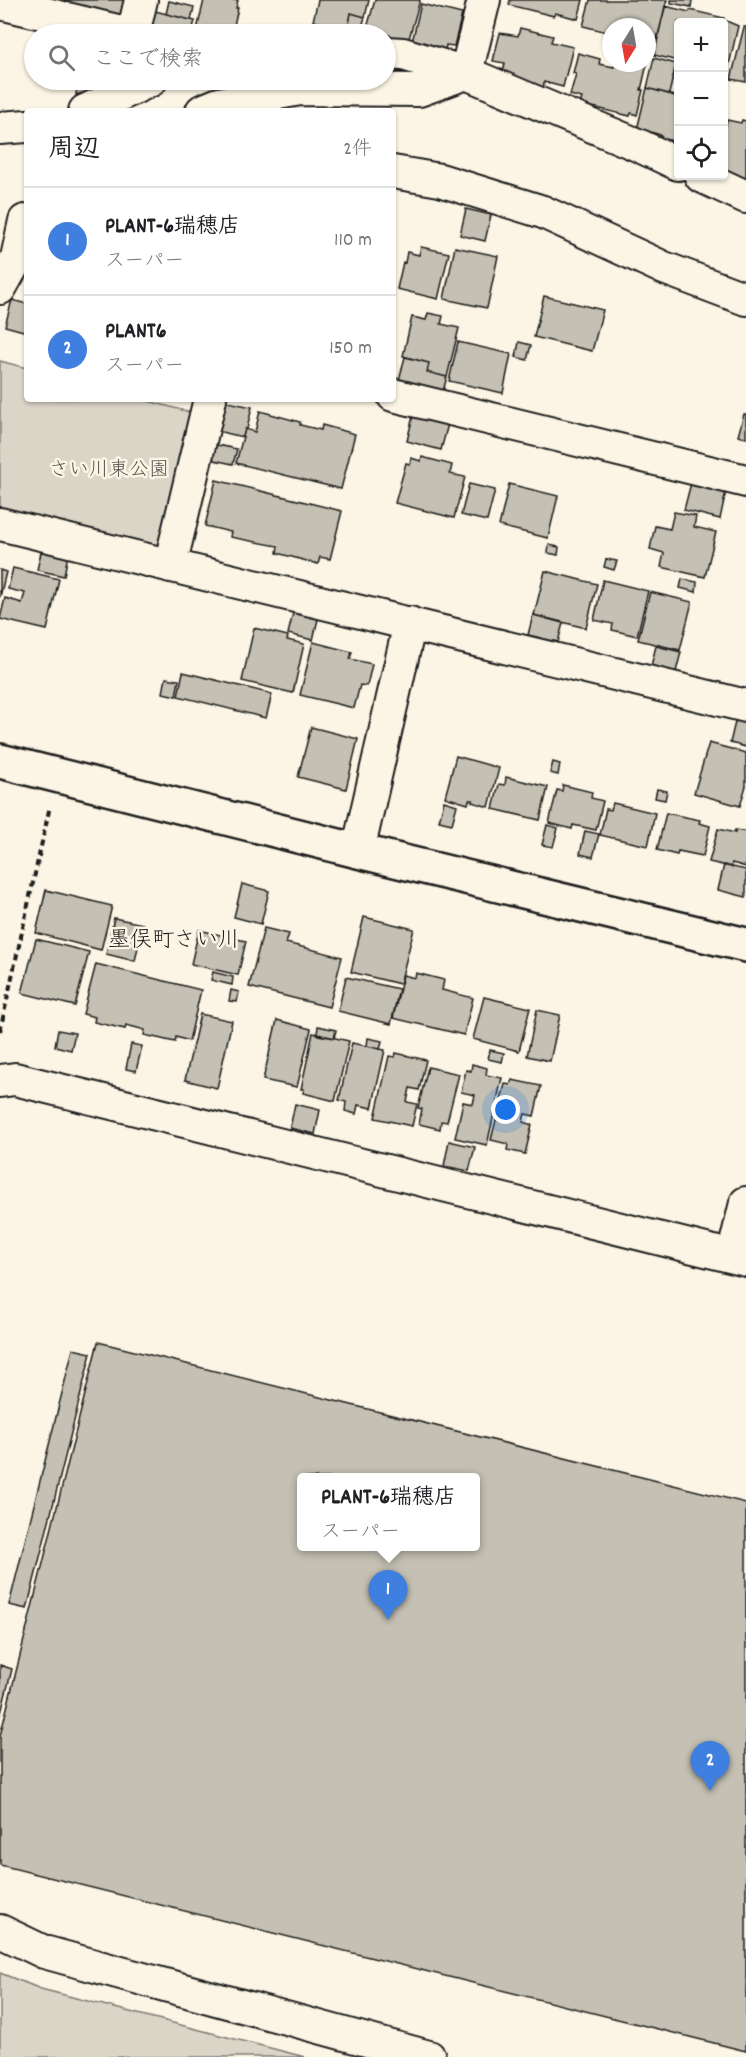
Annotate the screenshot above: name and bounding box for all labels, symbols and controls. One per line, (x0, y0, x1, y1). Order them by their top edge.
north arrow (602, 18, 656, 72)
map controls (674, 18, 728, 180)
button: + (674, 18, 728, 72)
search box (24, 24, 396, 90)
icon: search (45, 41, 78, 74)
text: ここで検索 (93, 45, 203, 76)
button: − (674, 72, 728, 126)
button: locate (674, 126, 728, 180)
text: 周辺 (48, 132, 100, 169)
text: 2件 (343, 136, 372, 164)
text: PLANT-6瑞穂店 (105, 212, 240, 243)
text: 1 (65, 227, 70, 255)
text: 110 m (334, 227, 372, 255)
text: スーパー (105, 248, 184, 276)
text: PLANT6 (105, 317, 166, 348)
text: 2 (63, 335, 72, 363)
text: 150 m (329, 335, 372, 363)
text: スーパー (105, 353, 184, 381)
park label: さい川東公園 (49, 457, 169, 485)
district label: 墨俣町さい川 (108, 926, 240, 957)
your location (491, 1095, 520, 1124)
popup (297, 1473, 480, 1551)
text: PLANT-6瑞穂店 (321, 1483, 456, 1514)
text: スーパー (321, 1519, 400, 1547)
pin: 1 (368, 1570, 408, 1620)
pin: 2 (690, 1742, 730, 1791)

